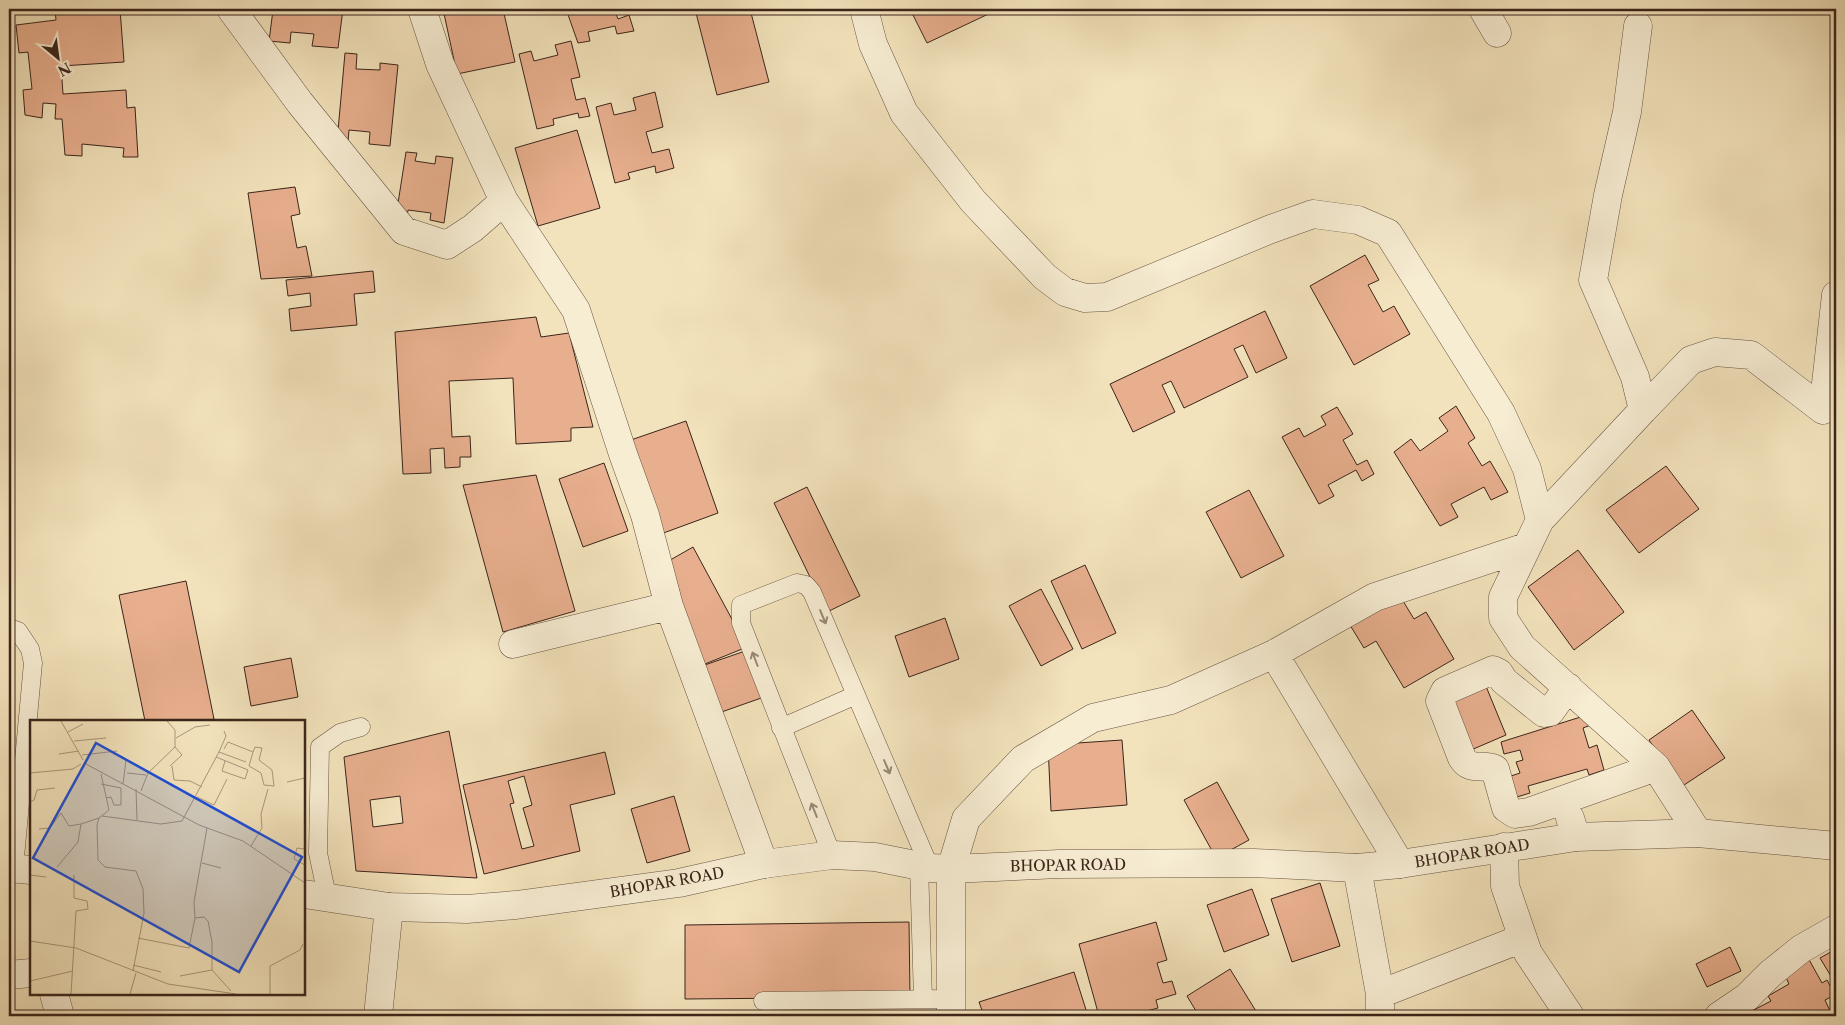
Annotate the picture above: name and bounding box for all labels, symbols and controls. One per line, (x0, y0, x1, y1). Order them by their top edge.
north arrow (32, 32, 82, 82)
text: N (55, 59, 74, 80)
one-way arrow (819, 609, 828, 624)
one-way arrow (750, 652, 759, 667)
inset map (30, 720, 305, 995)
one-way arrow (882, 759, 892, 774)
one-way arrow (809, 803, 818, 818)
street label: BHOPAR ROAD (1413, 835, 1531, 871)
street label: BHOPAR ROAD (1010, 854, 1126, 876)
street label: BHOPAR ROAD (608, 863, 726, 901)

